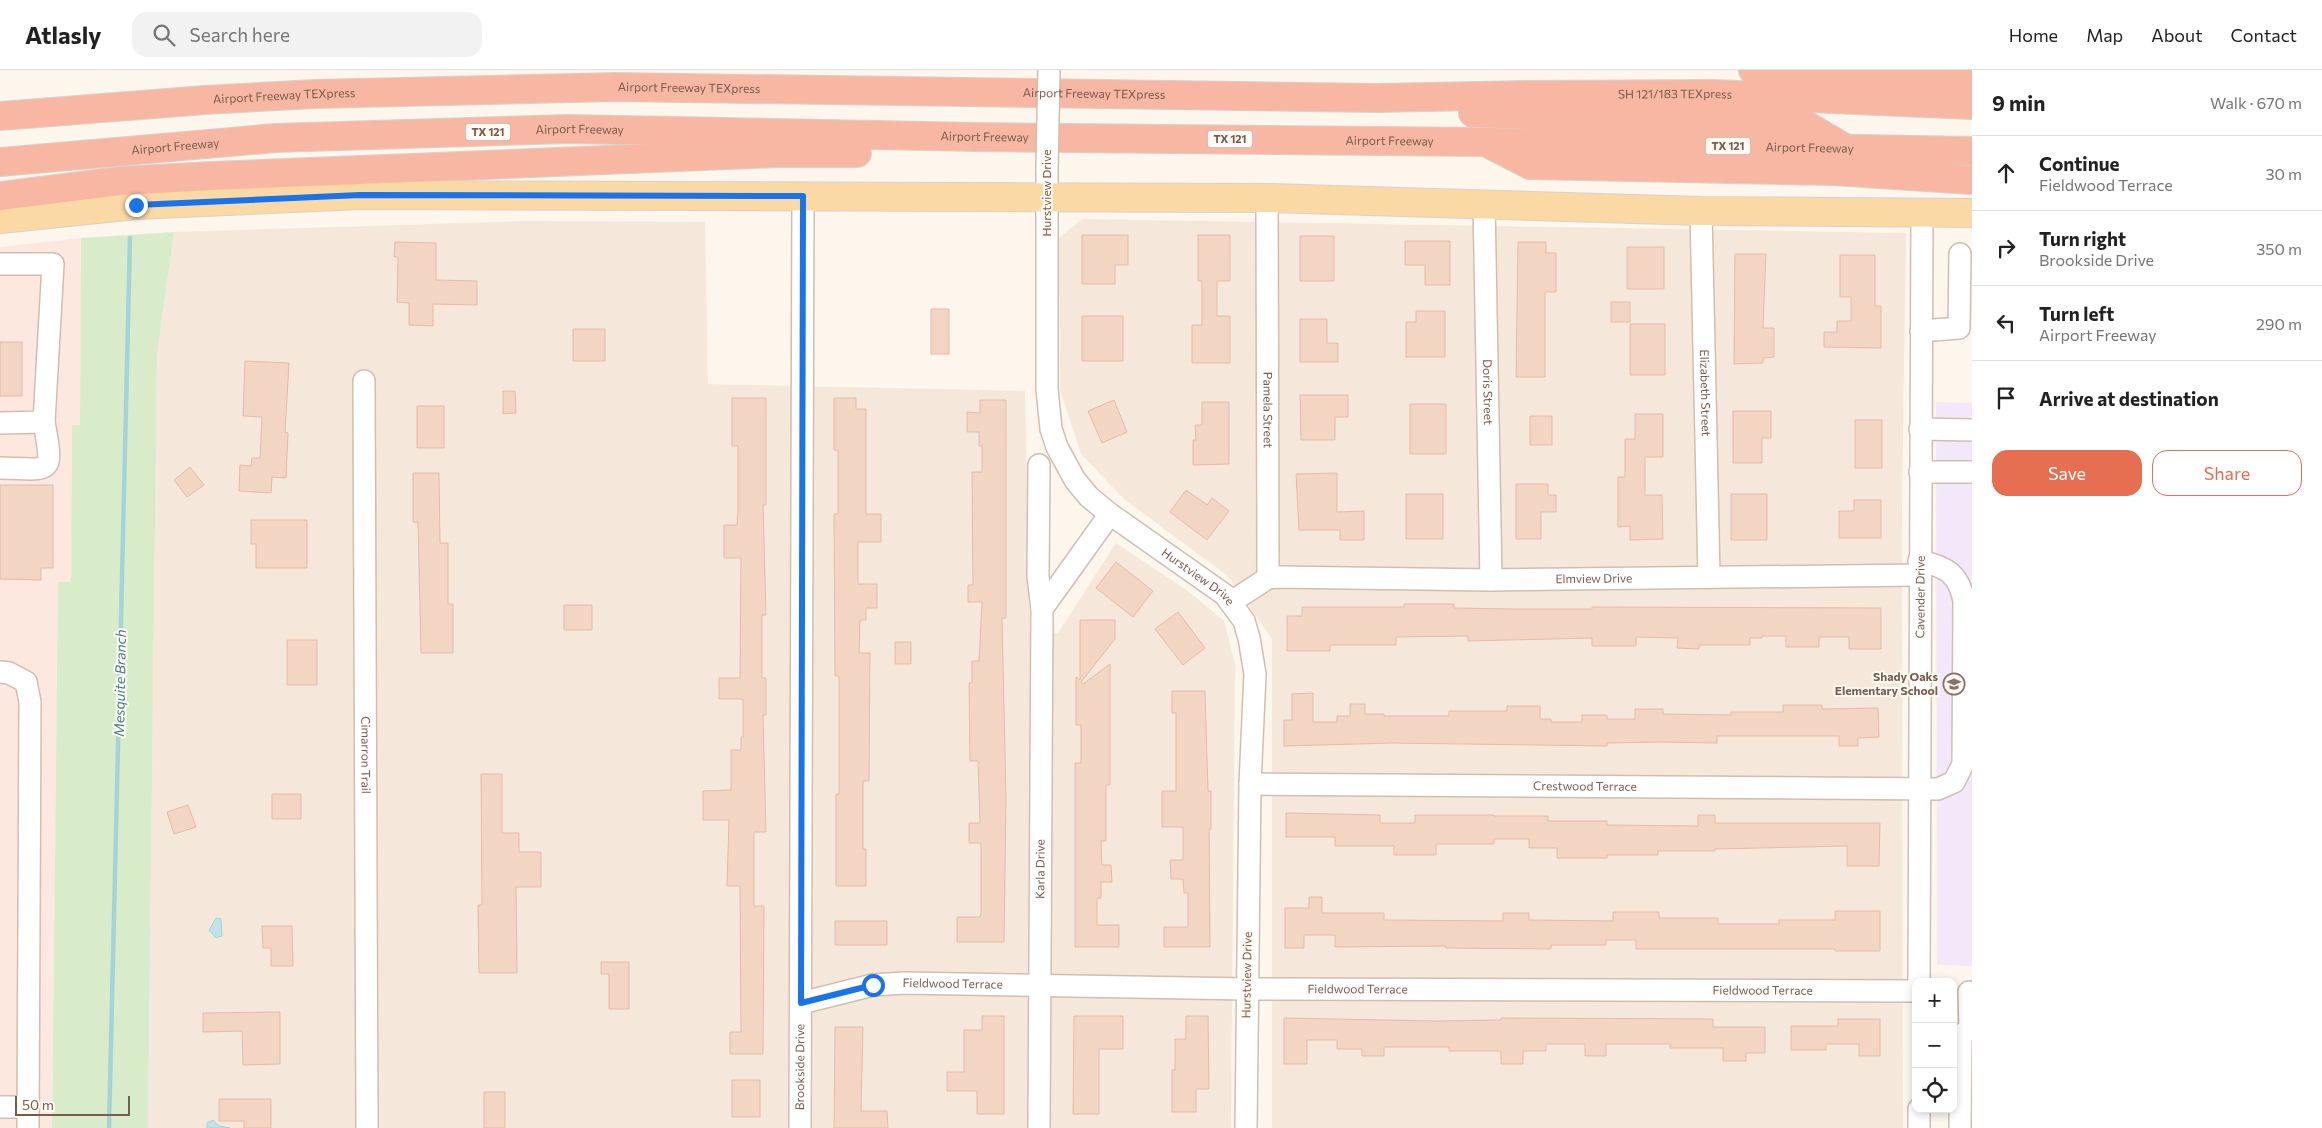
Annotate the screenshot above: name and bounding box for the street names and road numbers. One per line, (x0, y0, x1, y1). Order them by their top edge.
street label: Airport Freeway TEXpress (618, 79, 760, 95)
street label: Airport Freeway TEXpress (213, 85, 356, 106)
street label: Airport Freeway TEXpress (1023, 85, 1165, 101)
street label: SH 121/183 TEXpress (1618, 86, 1732, 101)
street label: Airport Freeway (535, 121, 624, 136)
road number: TX 121 (466, 124, 510, 140)
street label: Airport Freeway (941, 128, 1029, 144)
road number: TX 121 (1208, 131, 1252, 148)
street label: Airport Freeway (1346, 133, 1434, 148)
street label: Airport Freeway (131, 135, 220, 157)
road number: TX 121 (1706, 138, 1750, 154)
street label: Airport Freeway (1765, 139, 1854, 155)
street label: Hurstview Drive (1039, 150, 1053, 236)
street label: Elizabeth Street (1698, 349, 1714, 437)
street label: Doris Street (1481, 359, 1496, 425)
street label: Pamela Street (1261, 372, 1276, 448)
street label: Hurstview Drive (1159, 545, 1238, 607)
street label: Cavender Drive (1912, 555, 1927, 639)
street label: Elmview Drive (1555, 570, 1632, 585)
street label: Cimarron Trail (359, 716, 374, 794)
street label: Crestwood Terrace (1533, 778, 1637, 793)
street label: Karla Drive (1032, 839, 1047, 899)
street label: Hurstview Drive (1238, 931, 1254, 1019)
street label: Fieldwood Terrace (902, 975, 1003, 991)
street label: Fieldwood Terrace (1307, 981, 1408, 995)
street label: Fieldwood Terrace (1712, 982, 1813, 997)
street label: Brookside Drive (792, 1024, 806, 1110)

